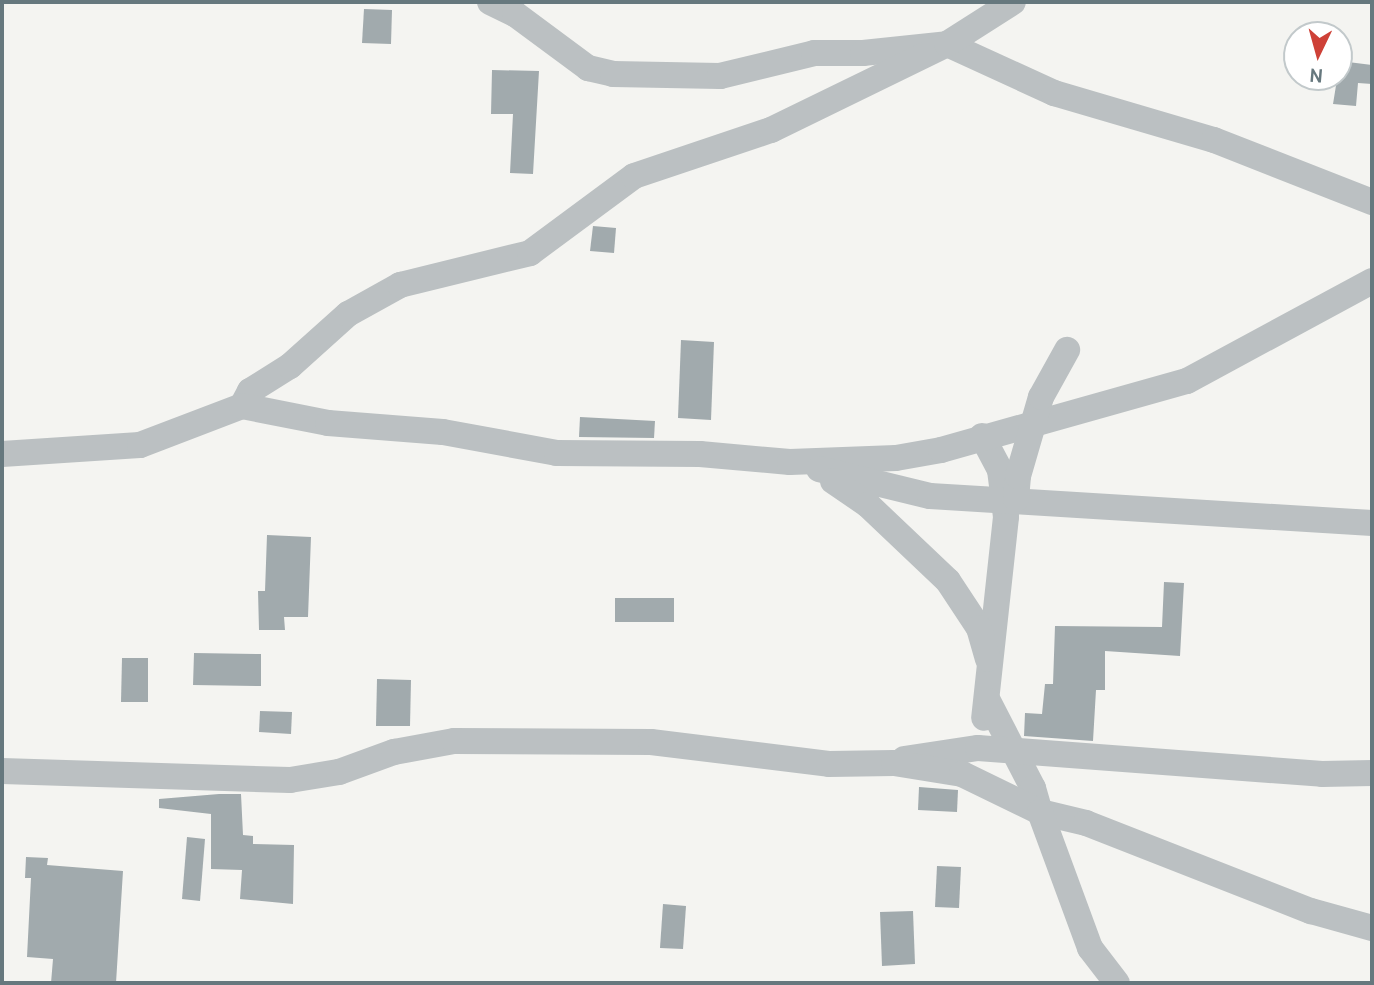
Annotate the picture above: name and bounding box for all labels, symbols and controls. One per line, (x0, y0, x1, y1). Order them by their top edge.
north arrow (1283, 21, 1353, 91)
text: N (1309, 63, 1324, 87)

